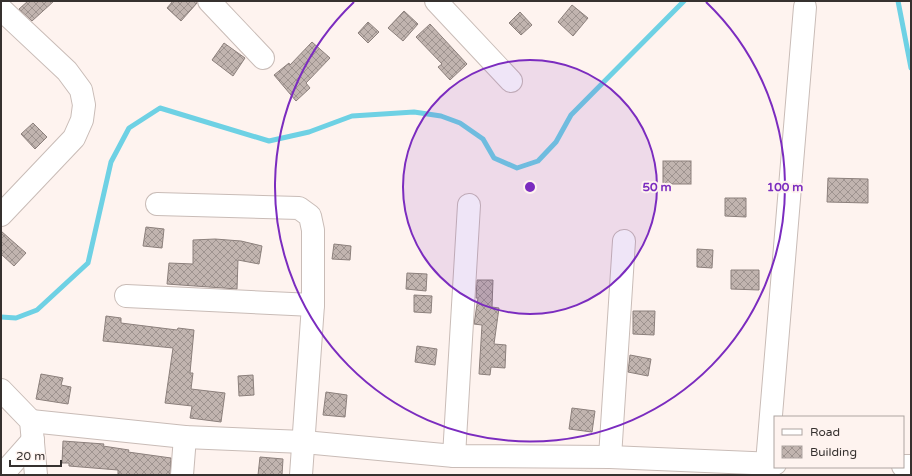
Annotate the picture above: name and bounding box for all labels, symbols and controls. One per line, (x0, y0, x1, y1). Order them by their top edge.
centre of rings (523, 180, 537, 194)
text: 50 m (642, 180, 672, 194)
text: 100 m (767, 180, 803, 194)
legend (774, 416, 904, 468)
text: Road (810, 425, 840, 439)
scale bar (10, 442, 61, 468)
text: Building (810, 445, 857, 459)
text: 20 m (16, 449, 45, 463)

